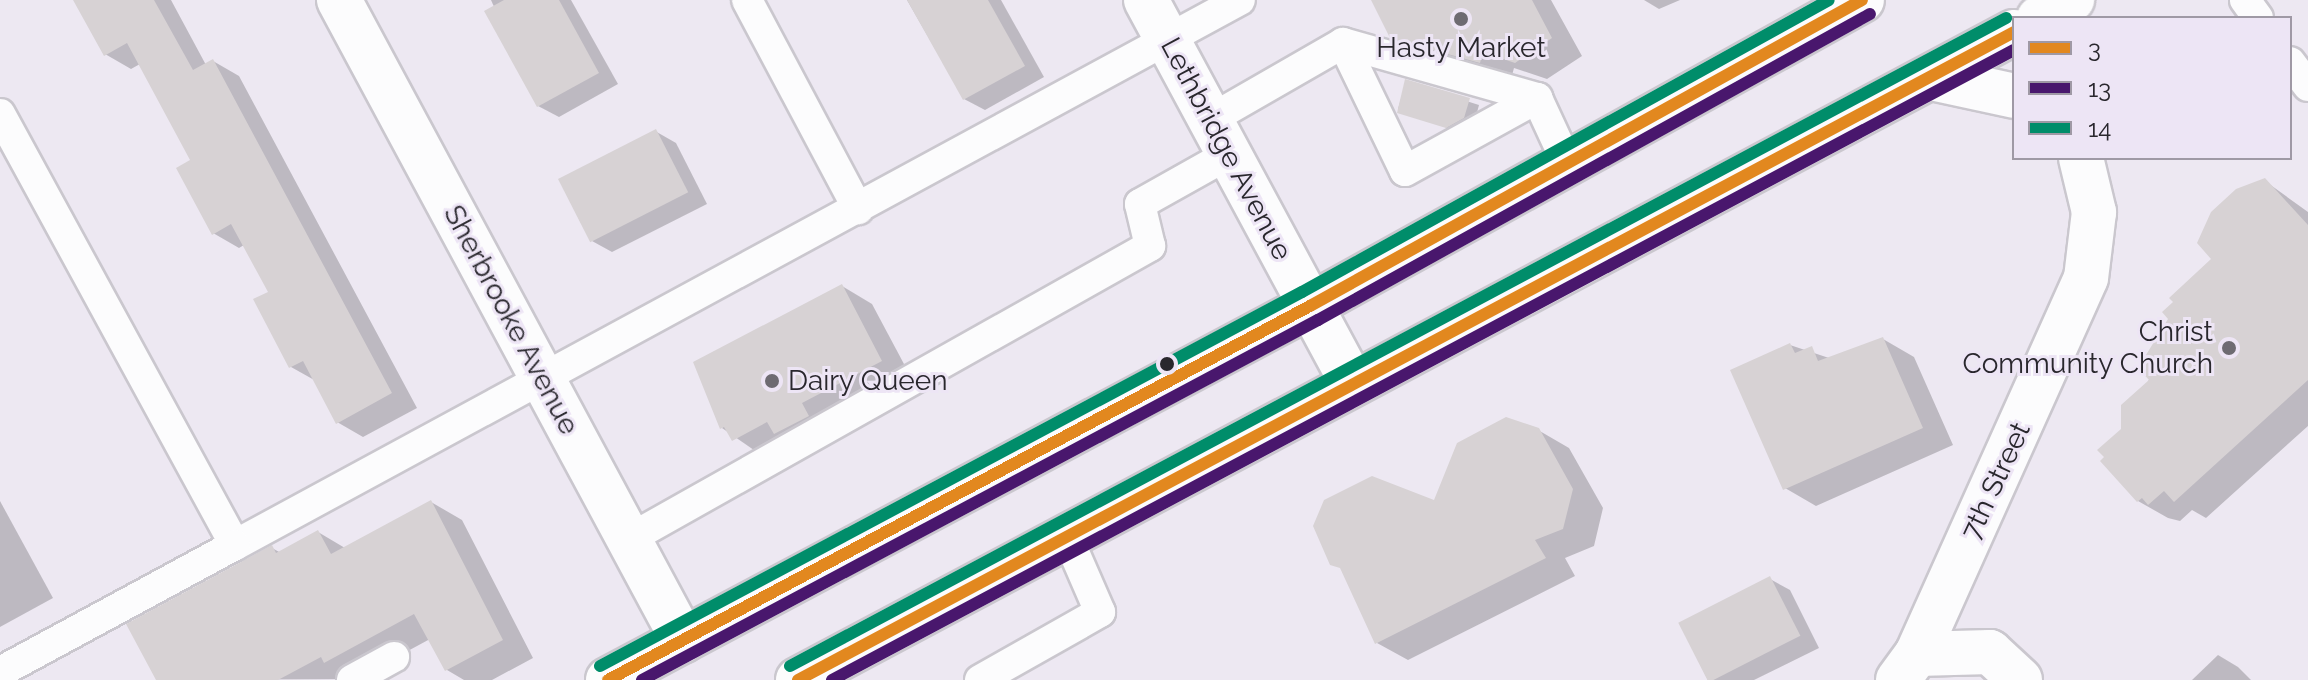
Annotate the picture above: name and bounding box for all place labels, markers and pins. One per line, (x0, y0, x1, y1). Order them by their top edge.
marker: Hasty Market (1452, 10, 1470, 28)
place label: Hasty Market (1376, 31, 1546, 65)
place label: Christ Community Church (1962, 315, 2213, 381)
marker: Christ Community Church (2220, 339, 2238, 357)
unlabelled marker (1159, 356, 1175, 372)
place label: Dairy Queen (788, 364, 948, 398)
marker: Dairy Queen (763, 372, 781, 390)

